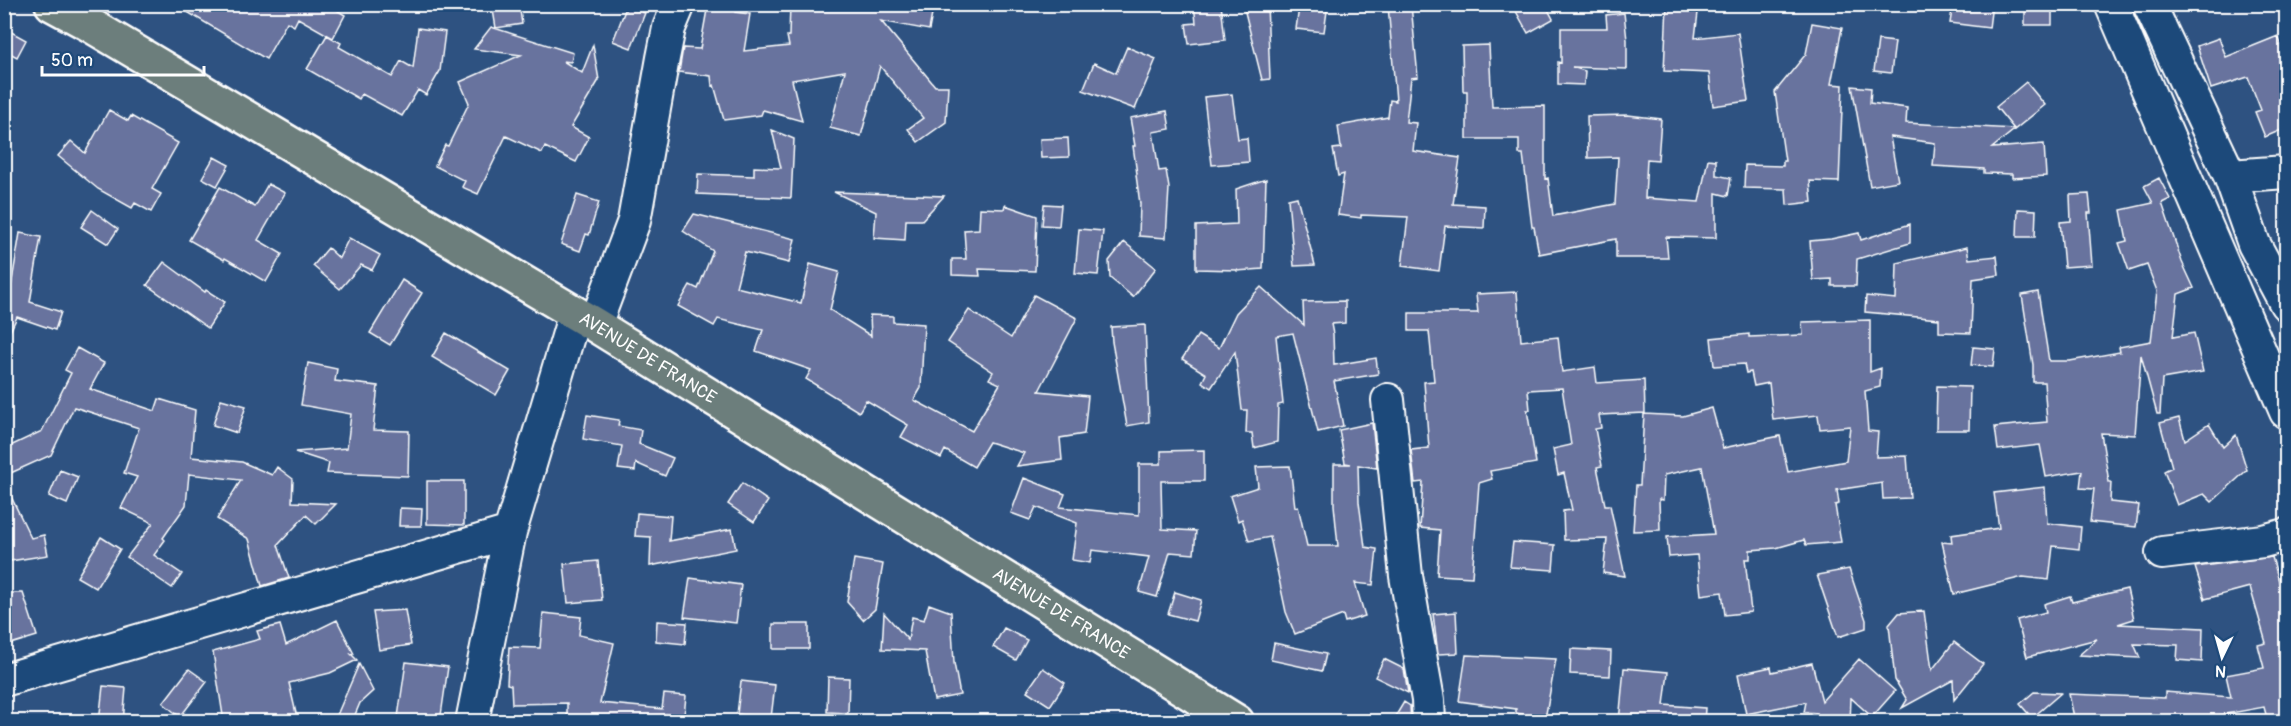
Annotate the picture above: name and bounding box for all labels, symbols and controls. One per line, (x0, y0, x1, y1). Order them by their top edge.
scale bar (42, 39, 204, 77)
text: 50 m (51, 49, 93, 72)
street label: AVENUE DE FRANCE (575, 307, 721, 409)
street label: AVENUE DE FRANCE (988, 562, 1134, 665)
north arrow (2192, 627, 2252, 687)
text: N (2214, 660, 2227, 681)

